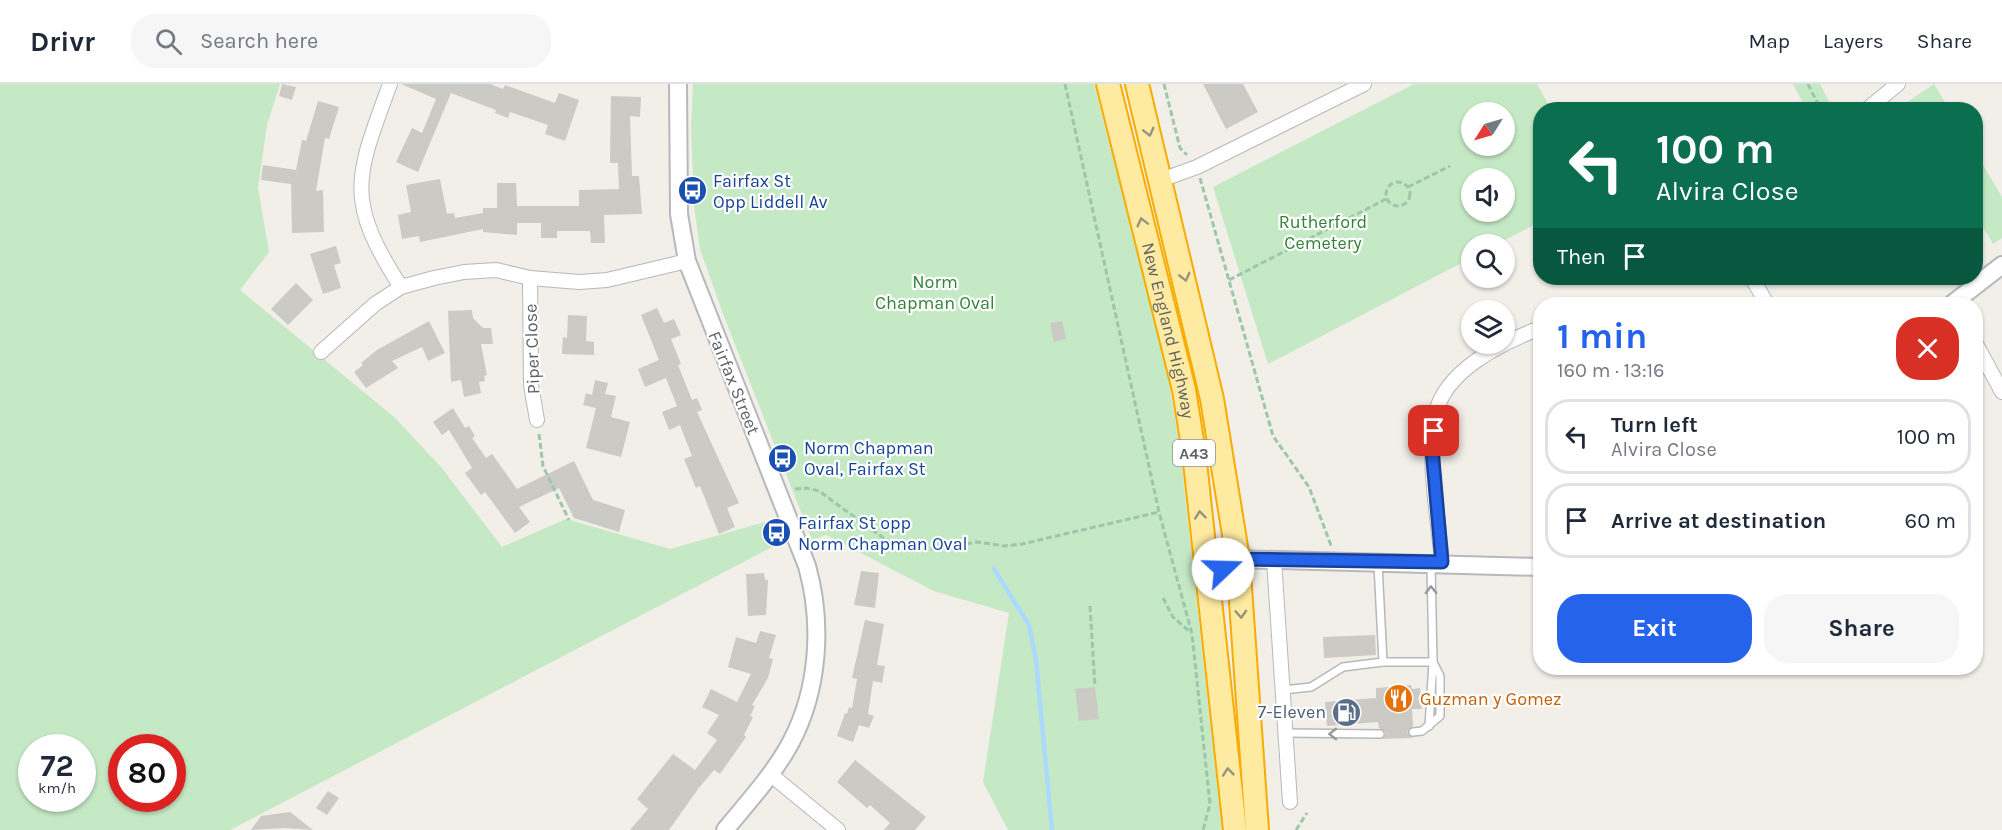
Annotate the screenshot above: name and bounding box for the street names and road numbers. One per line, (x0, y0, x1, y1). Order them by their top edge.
street label: New England Highway (1137, 240, 1200, 421)
street label: Piper Close (519, 303, 545, 395)
street label: Fairfax Street (703, 328, 765, 438)
road number: A43 (1173, 440, 1215, 466)

